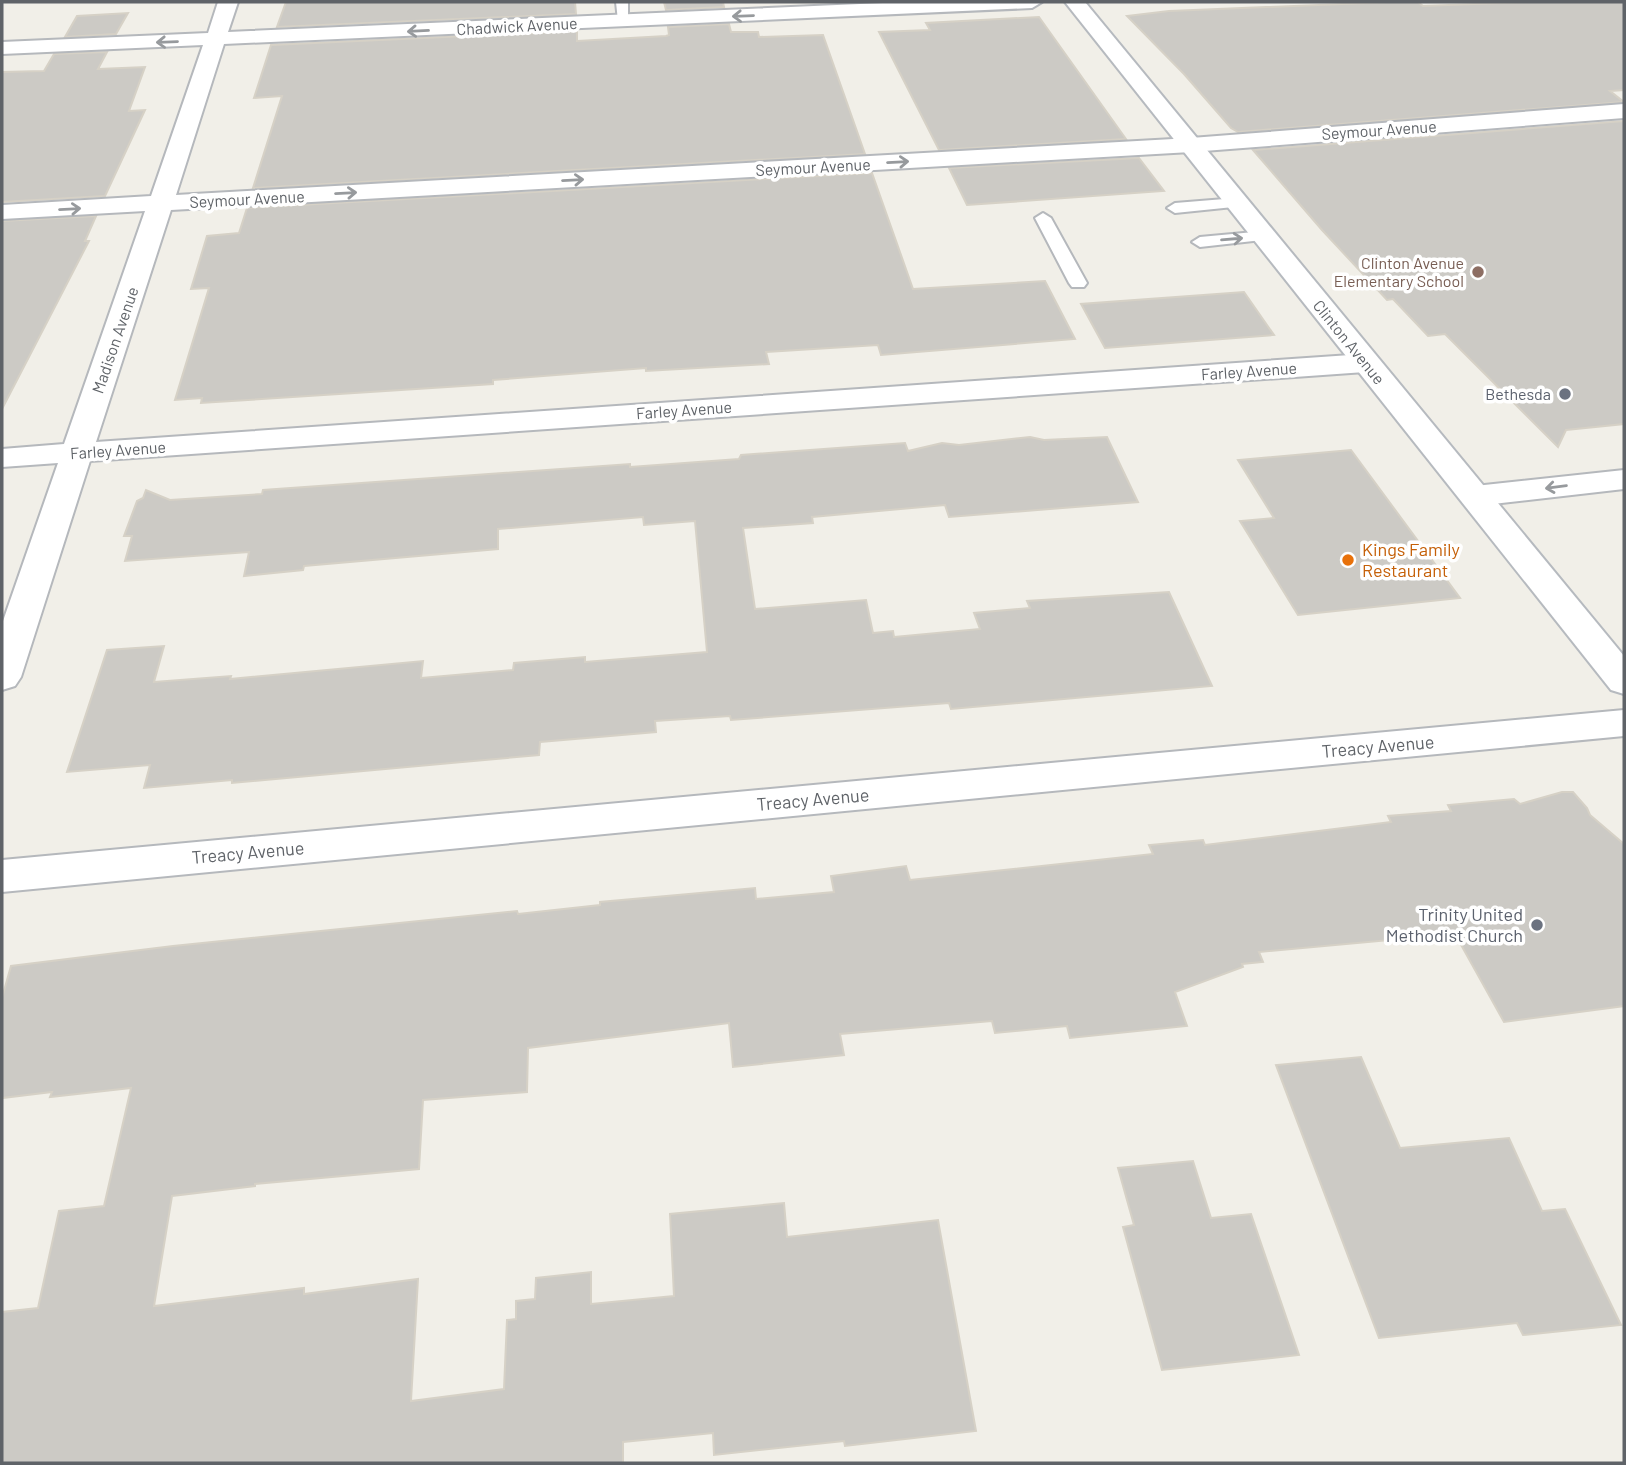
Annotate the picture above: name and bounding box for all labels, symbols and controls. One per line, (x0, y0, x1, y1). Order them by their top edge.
one-way arrow (732, 9, 755, 22)
street label: Chadwick Avenue (456, 13, 578, 38)
one-way arrow (407, 24, 430, 37)
one-way arrow (155, 36, 178, 49)
street label: Seymour Avenue (1321, 116, 1437, 143)
street label: Seymour Avenue (755, 154, 871, 179)
one-way arrow (886, 155, 909, 168)
one-way arrow (561, 174, 584, 187)
street label: Seymour Avenue (189, 186, 305, 211)
one-way arrow (334, 186, 357, 199)
one-way arrow (58, 202, 81, 215)
one-way arrow (1220, 232, 1243, 245)
place label: Clinton Avenue Elementary School (1334, 253, 1464, 290)
marker: Clinton Avenue Elementary School (1470, 264, 1486, 280)
street label: Madison Avenue (87, 284, 142, 396)
street label: Clinton Avenue (1310, 296, 1389, 388)
street label: Farley Avenue (1200, 358, 1298, 383)
place label: Bethesda (1485, 384, 1551, 403)
marker: Bethesda (1557, 386, 1573, 402)
street label: Farley Avenue (635, 397, 733, 422)
street label: Farley Avenue (69, 437, 167, 462)
one-way arrow (1546, 480, 1568, 493)
place label: Kings Family Restaurant (1362, 538, 1460, 581)
marker: Kings Family Restaurant (1340, 552, 1356, 568)
street label: Treacy Avenue (1321, 730, 1435, 762)
street label: Treacy Avenue (756, 783, 870, 815)
street label: Treacy Avenue (191, 836, 305, 868)
place label: Trinity United Methodist Church (1386, 903, 1523, 946)
marker: Trinity United Methodist Church (1529, 917, 1545, 933)

